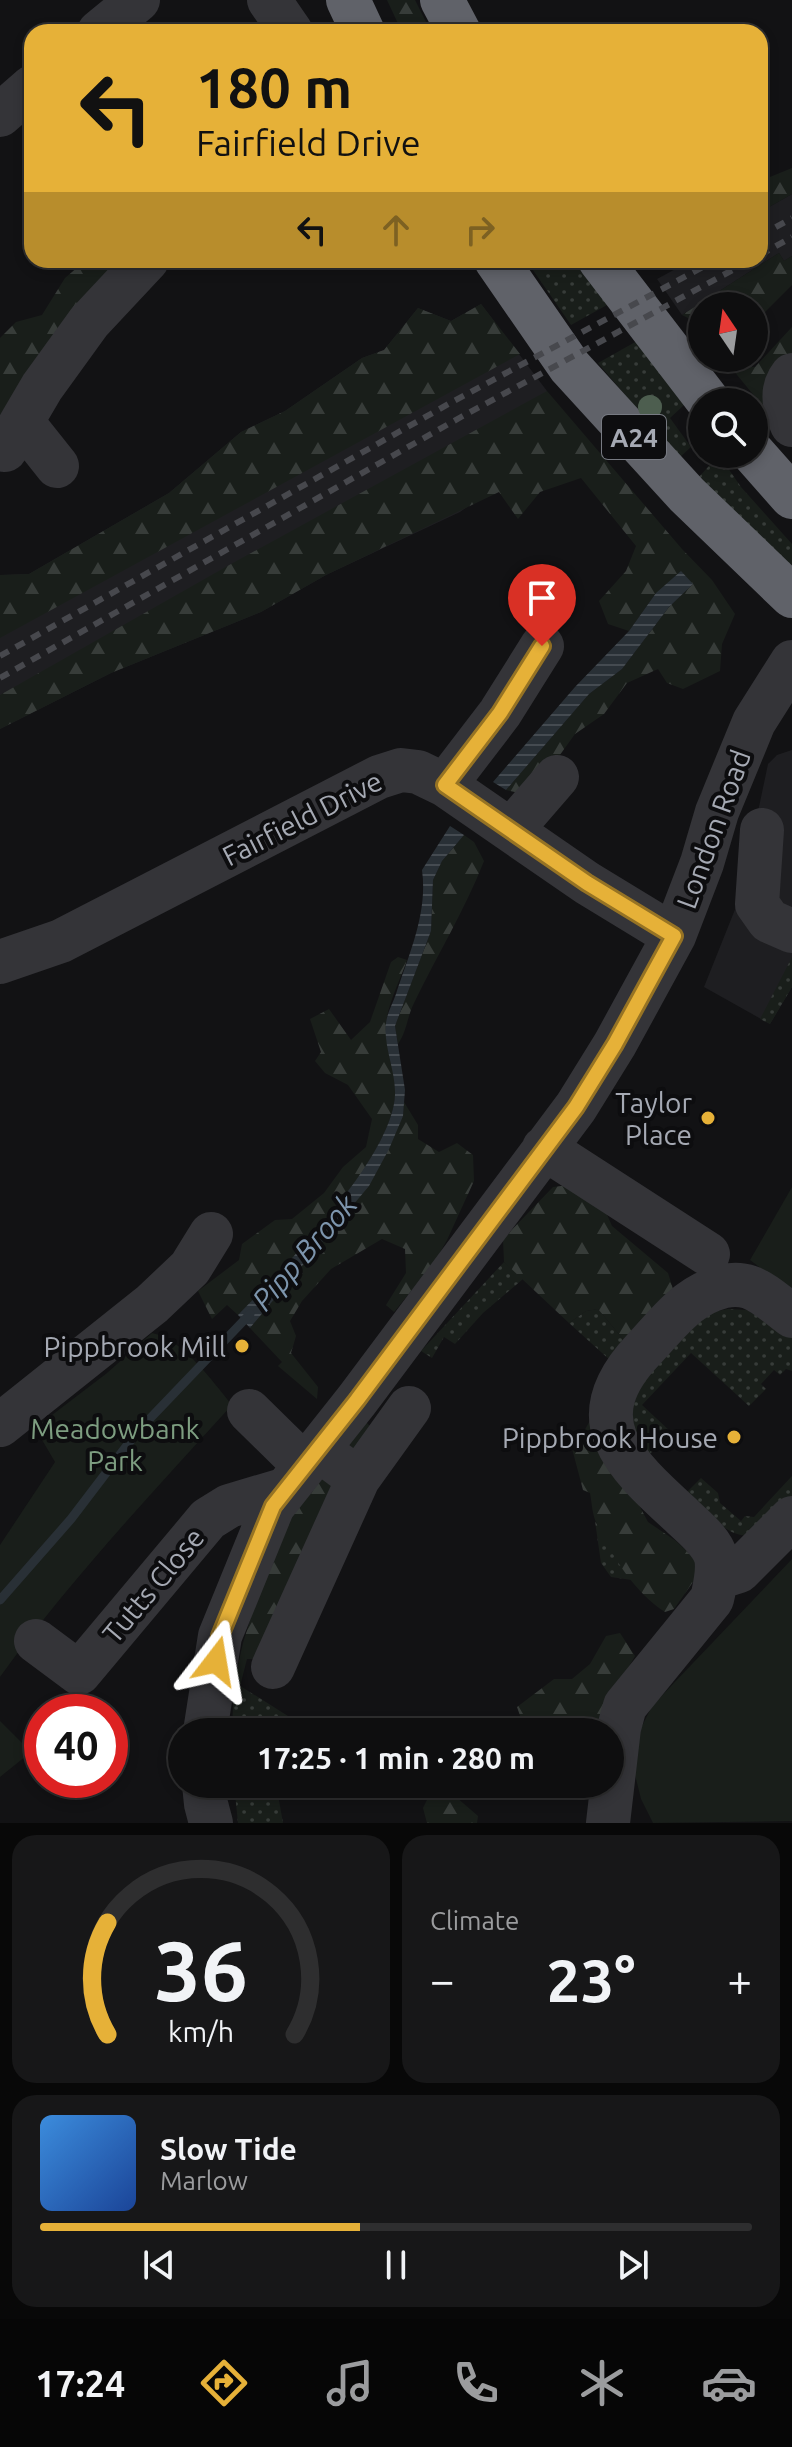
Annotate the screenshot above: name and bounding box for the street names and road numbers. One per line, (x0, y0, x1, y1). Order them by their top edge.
road number: A24 (602, 415, 666, 459)
street label: London Road (670, 746, 756, 912)
street label: Fairfield Drive (217, 765, 387, 871)
street label: Tutts Close (96, 1521, 210, 1649)

